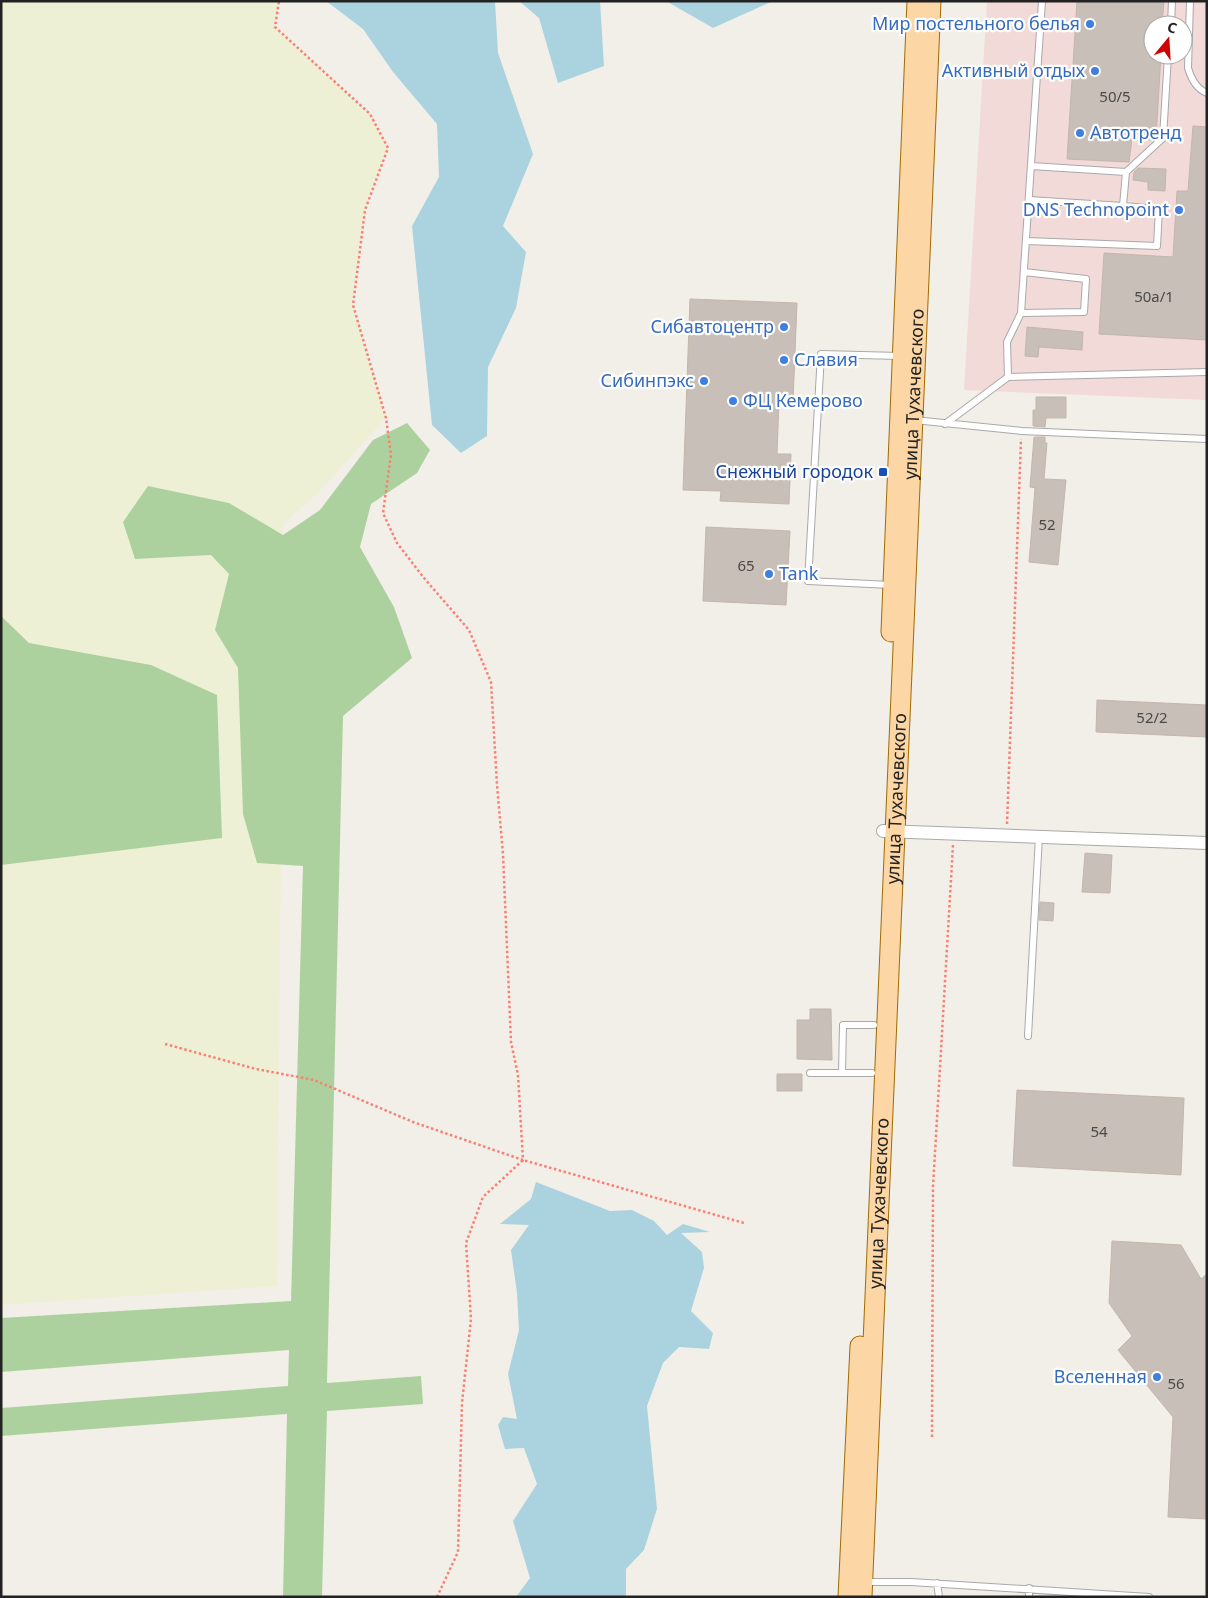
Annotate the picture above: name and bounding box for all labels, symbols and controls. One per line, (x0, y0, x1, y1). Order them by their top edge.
place label: Мир постельного белья (872, 11, 1080, 35)
north arrow (1143, 15, 1193, 65)
text: С (1165, 17, 1179, 38)
marker: Мир постельного белья (1084, 18, 1096, 30)
place label: Активный отдых (942, 58, 1086, 82)
marker: Активный отдых (1089, 65, 1101, 77)
house number: 50/5 (1099, 86, 1131, 106)
place label: Автотренд (1090, 120, 1181, 144)
marker: Автотренд (1074, 127, 1086, 139)
place label: DNS Technopoint (1023, 197, 1169, 221)
marker: DNS Technopoint (1173, 204, 1185, 216)
house number: 50а/1 (1134, 286, 1174, 306)
street label: улица Тухачевского (897, 308, 929, 480)
place label: Сибавтоцентр (650, 314, 774, 338)
marker: Сибавтоцентр (778, 321, 790, 333)
place label: Славия (794, 347, 858, 371)
marker: Славия (778, 354, 790, 366)
place label: Сибинпэкс (600, 368, 694, 392)
marker: Сибинпэкс (698, 375, 710, 387)
place label: ФЦ Кемерово (743, 388, 863, 412)
marker: ФЦ Кемерово (727, 395, 739, 407)
place label: Снежный городок (716, 459, 873, 483)
marker: Снежный городок (877, 466, 889, 478)
house number: 52 (1038, 514, 1056, 534)
house number: 65 (737, 555, 755, 575)
place label: Tank (779, 561, 819, 585)
marker: Tank (763, 568, 775, 580)
house number: 52/2 (1136, 707, 1168, 727)
street label: улица Тухачевского (880, 713, 911, 885)
street label: улица Тухачевского (862, 1117, 894, 1289)
house number: 54 (1090, 1121, 1108, 1141)
place label: Вселенная (1054, 1364, 1147, 1388)
marker: Вселенная (1151, 1371, 1163, 1383)
house number: 56 (1167, 1373, 1185, 1393)

